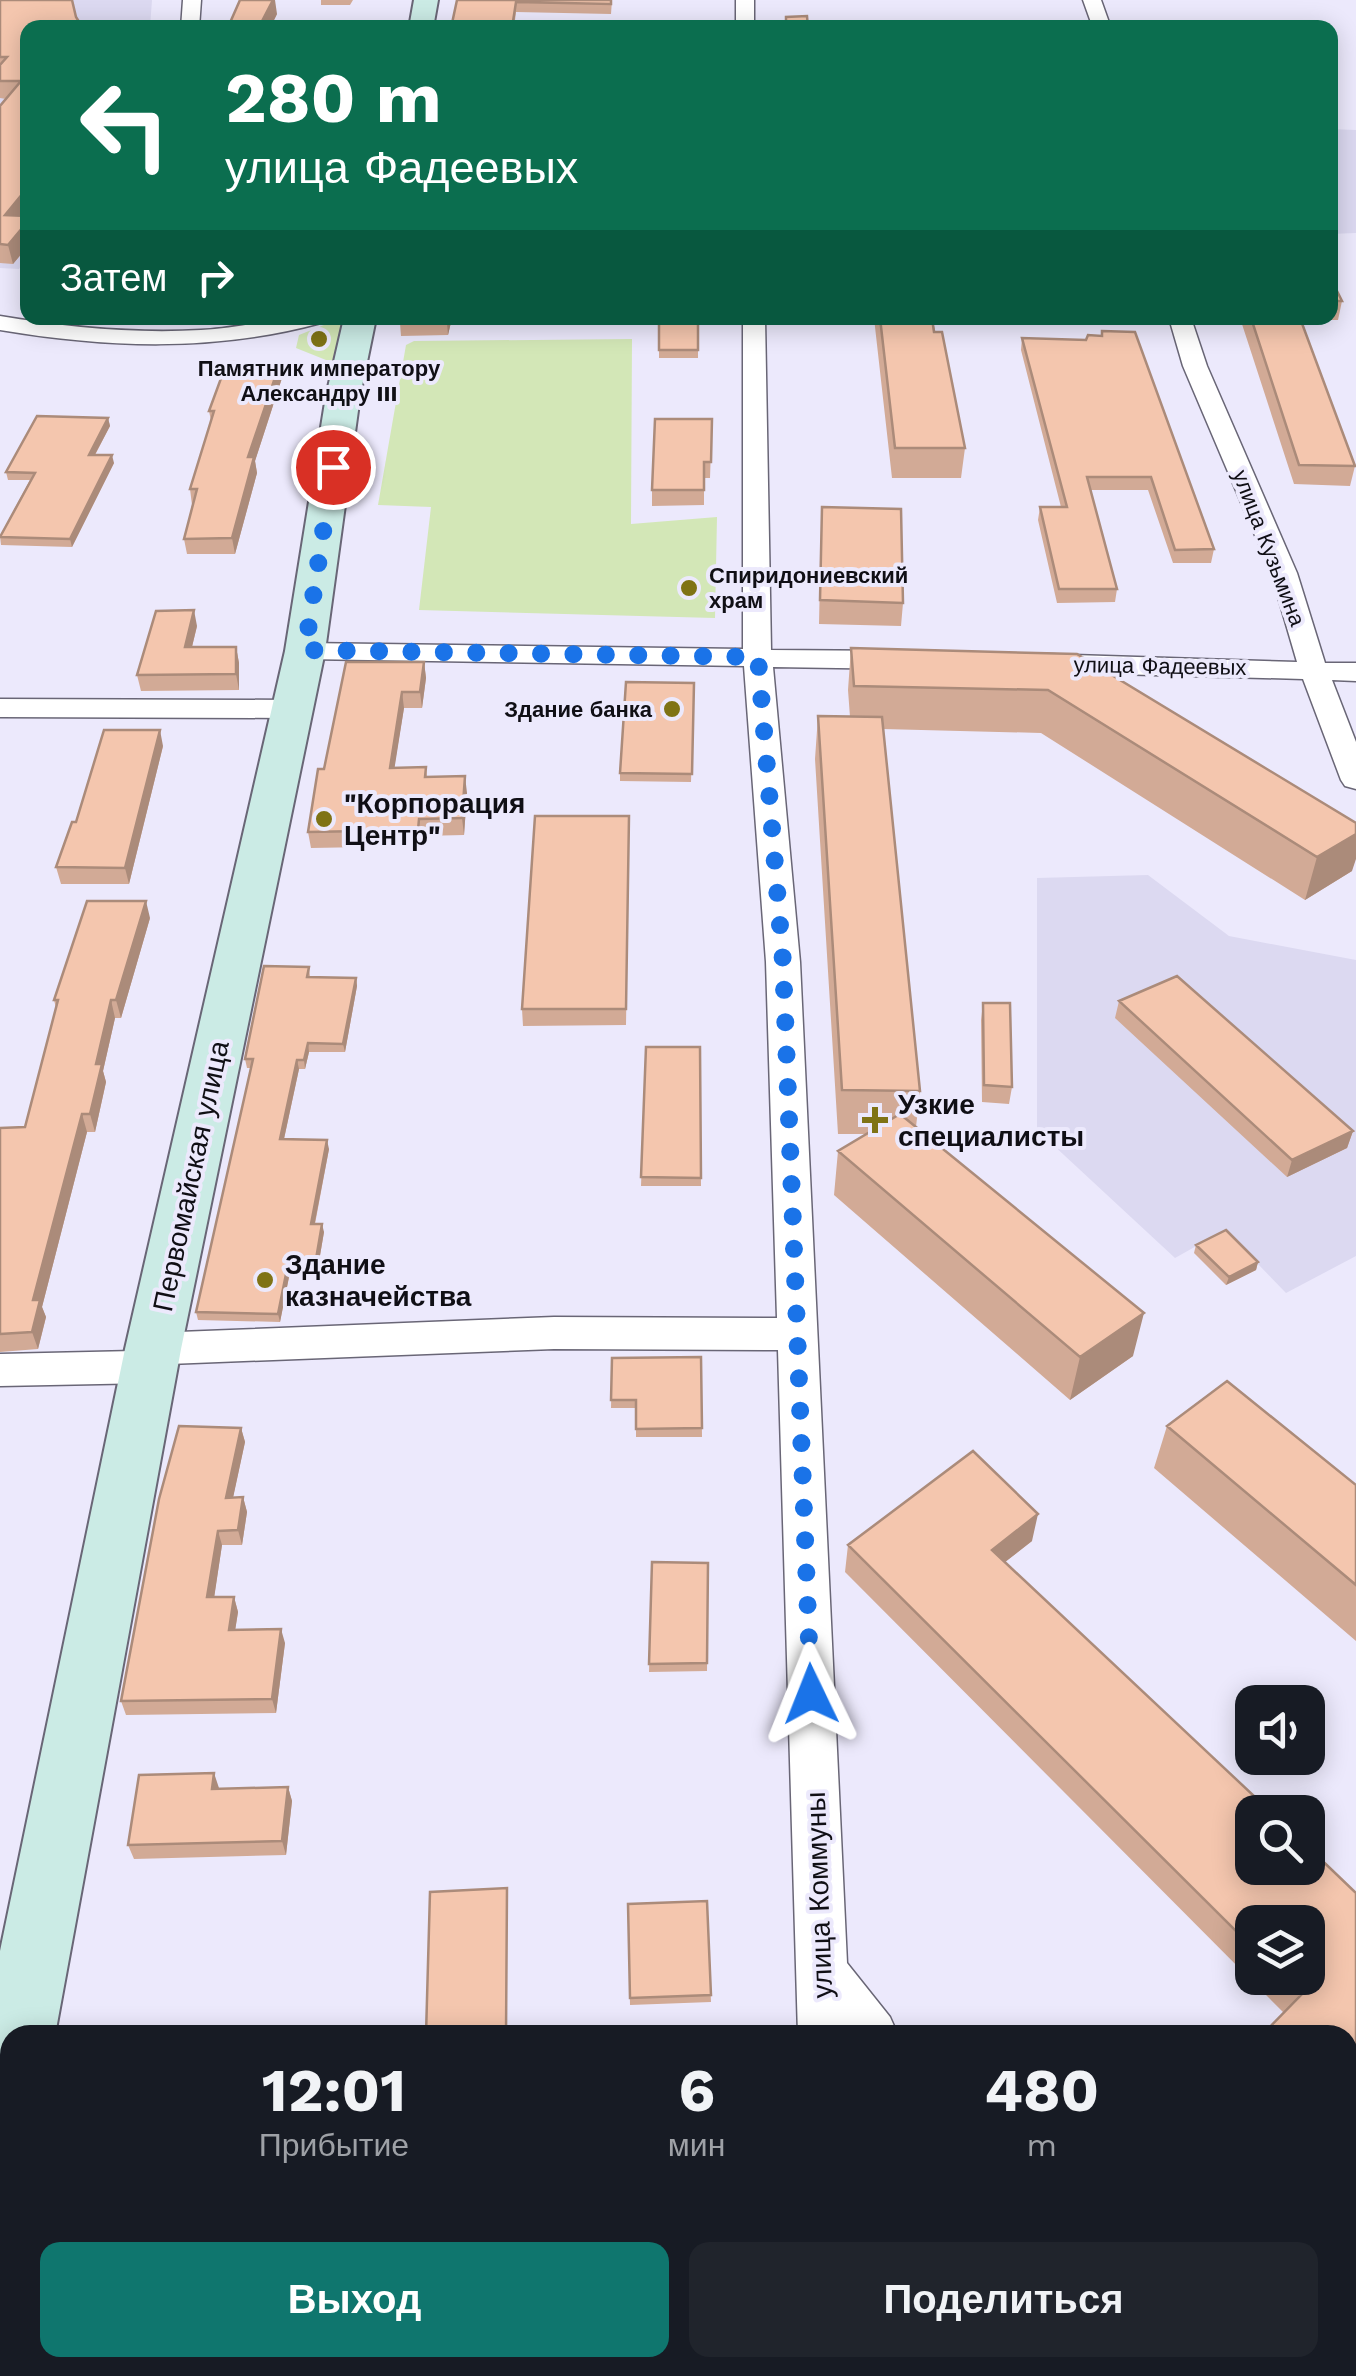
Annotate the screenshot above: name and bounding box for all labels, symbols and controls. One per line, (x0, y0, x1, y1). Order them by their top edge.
text: 280 m (225, 57, 442, 139)
icon: left (60, 60, 190, 190)
text: улица Фадеевых (225, 141, 578, 194)
icon: right (188, 250, 243, 305)
text: Затем (60, 256, 168, 300)
marker: Памятник императору Александру III (308, 328, 330, 350)
place label: Памятник императору Александру III (198, 356, 441, 406)
pin (291, 425, 376, 510)
icon: arrive (306, 440, 361, 495)
street label: улица Кузьмина (1228, 466, 1311, 630)
place label: Спиридониевский храм (709, 563, 908, 613)
marker: Спиридониевский храм (678, 577, 700, 599)
street label: улица Фадеевых (1073, 652, 1247, 680)
place label: Здание банка (504, 697, 653, 722)
marker: Здание банка (661, 698, 683, 720)
place label: "Корпорация Центр" (344, 787, 525, 852)
marker: "Корпорация Центр" (313, 808, 335, 830)
street label: Первомайская улица (146, 1037, 236, 1314)
place label: Узкие специалисты (898, 1088, 1084, 1153)
marker: Узкие специалисты (862, 1107, 888, 1133)
place label: Здание казначейства (285, 1248, 472, 1313)
marker: Здание казначейства (254, 1269, 276, 1291)
position arrow (759, 1642, 863, 1746)
map controls (1235, 1685, 1325, 1995)
button: sound (1235, 1685, 1325, 1775)
street label: улица Коммуны (799, 1791, 839, 1999)
button: search (1235, 1795, 1325, 1885)
button: layers (1235, 1905, 1325, 1995)
text: 12:01 (262, 2055, 406, 2126)
text: 6 (678, 2055, 715, 2126)
text: 480 (984, 2055, 1099, 2126)
text: Прибытие (259, 2126, 409, 2164)
text: мин (668, 2126, 725, 2164)
text: m (1026, 2126, 1057, 2164)
button: Выход (40, 2242, 669, 2357)
button: Поделиться (689, 2242, 1318, 2357)

